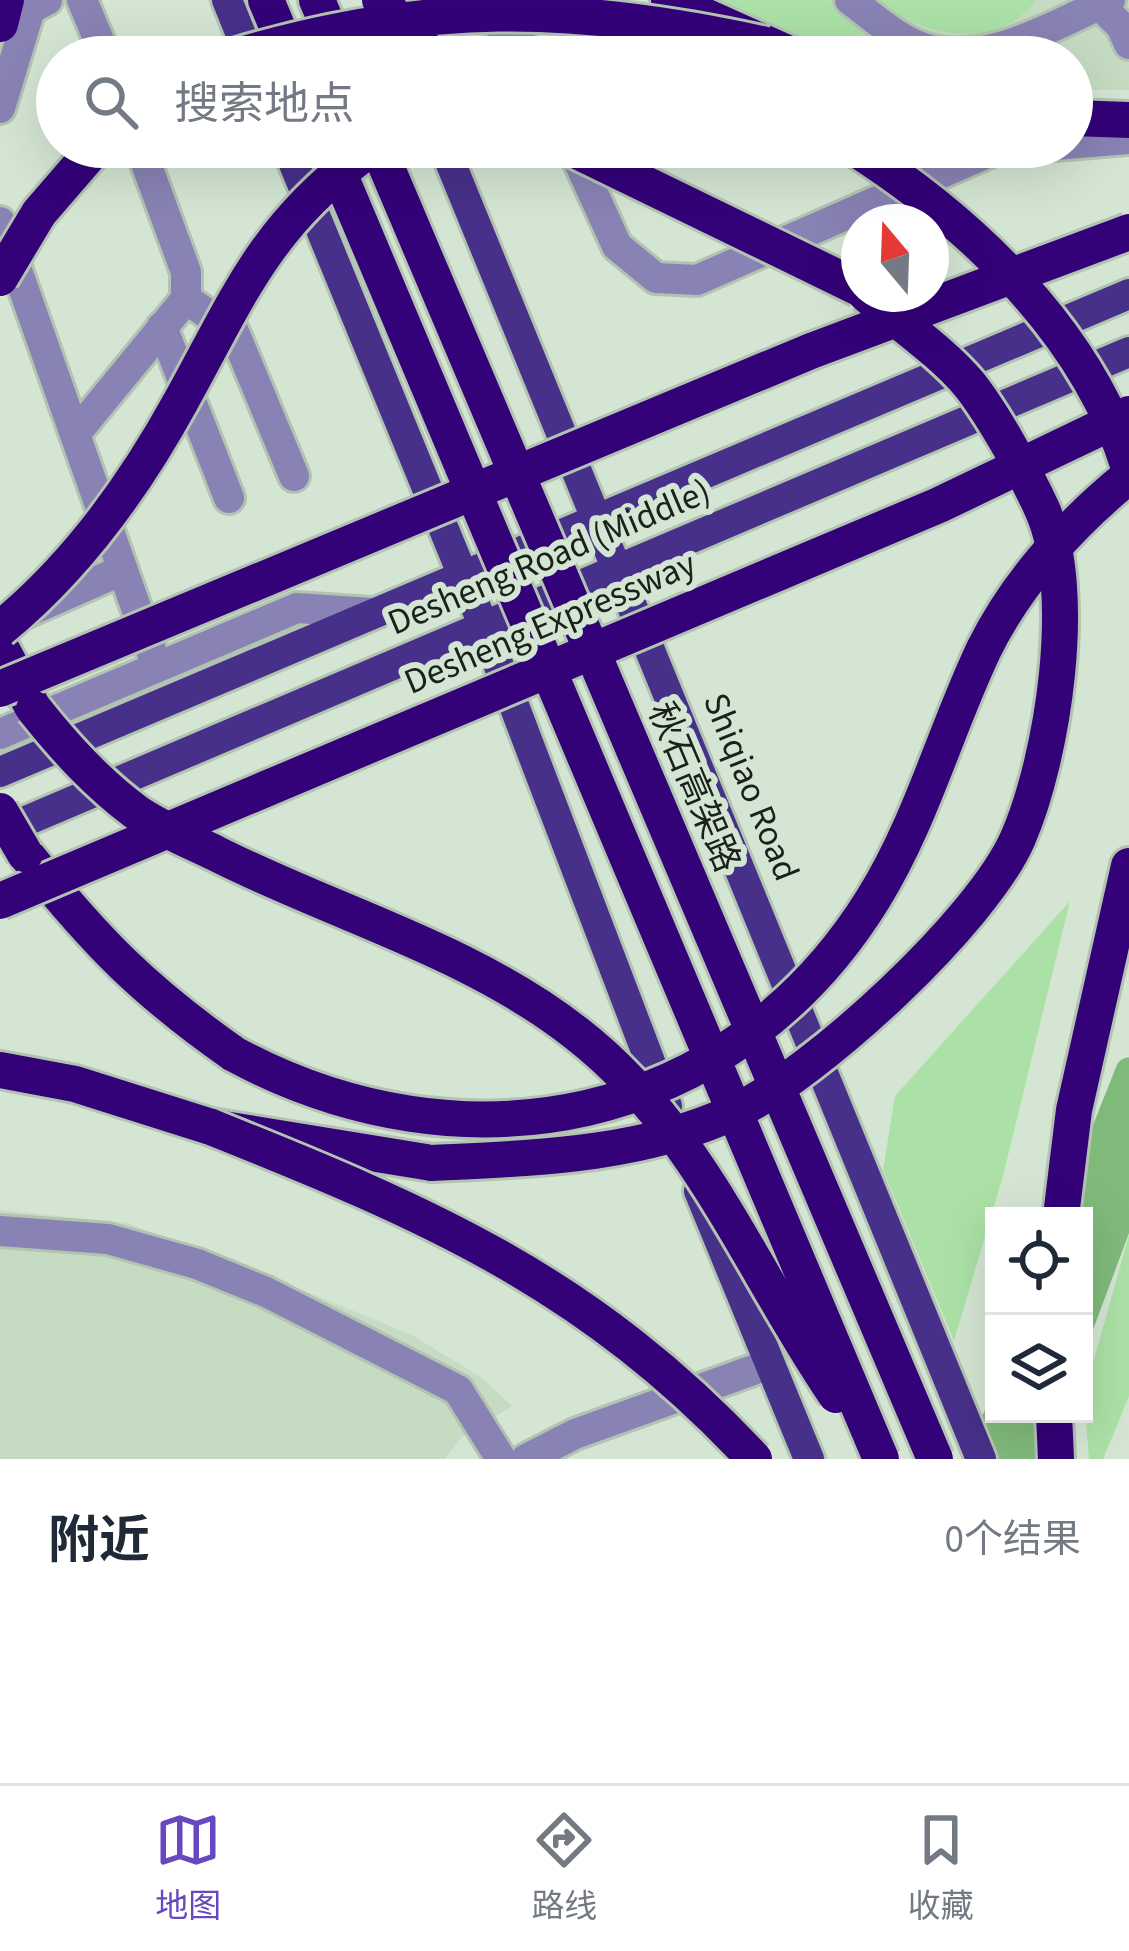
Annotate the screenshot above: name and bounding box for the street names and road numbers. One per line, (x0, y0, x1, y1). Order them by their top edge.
street label: Desheng Road (Middle) (380, 466, 718, 648)
street label: Desheng Expressway (396, 538, 704, 707)
street label: Shiqiao Road (690, 685, 812, 889)
street label: 秋石高架路 (635, 694, 753, 880)

